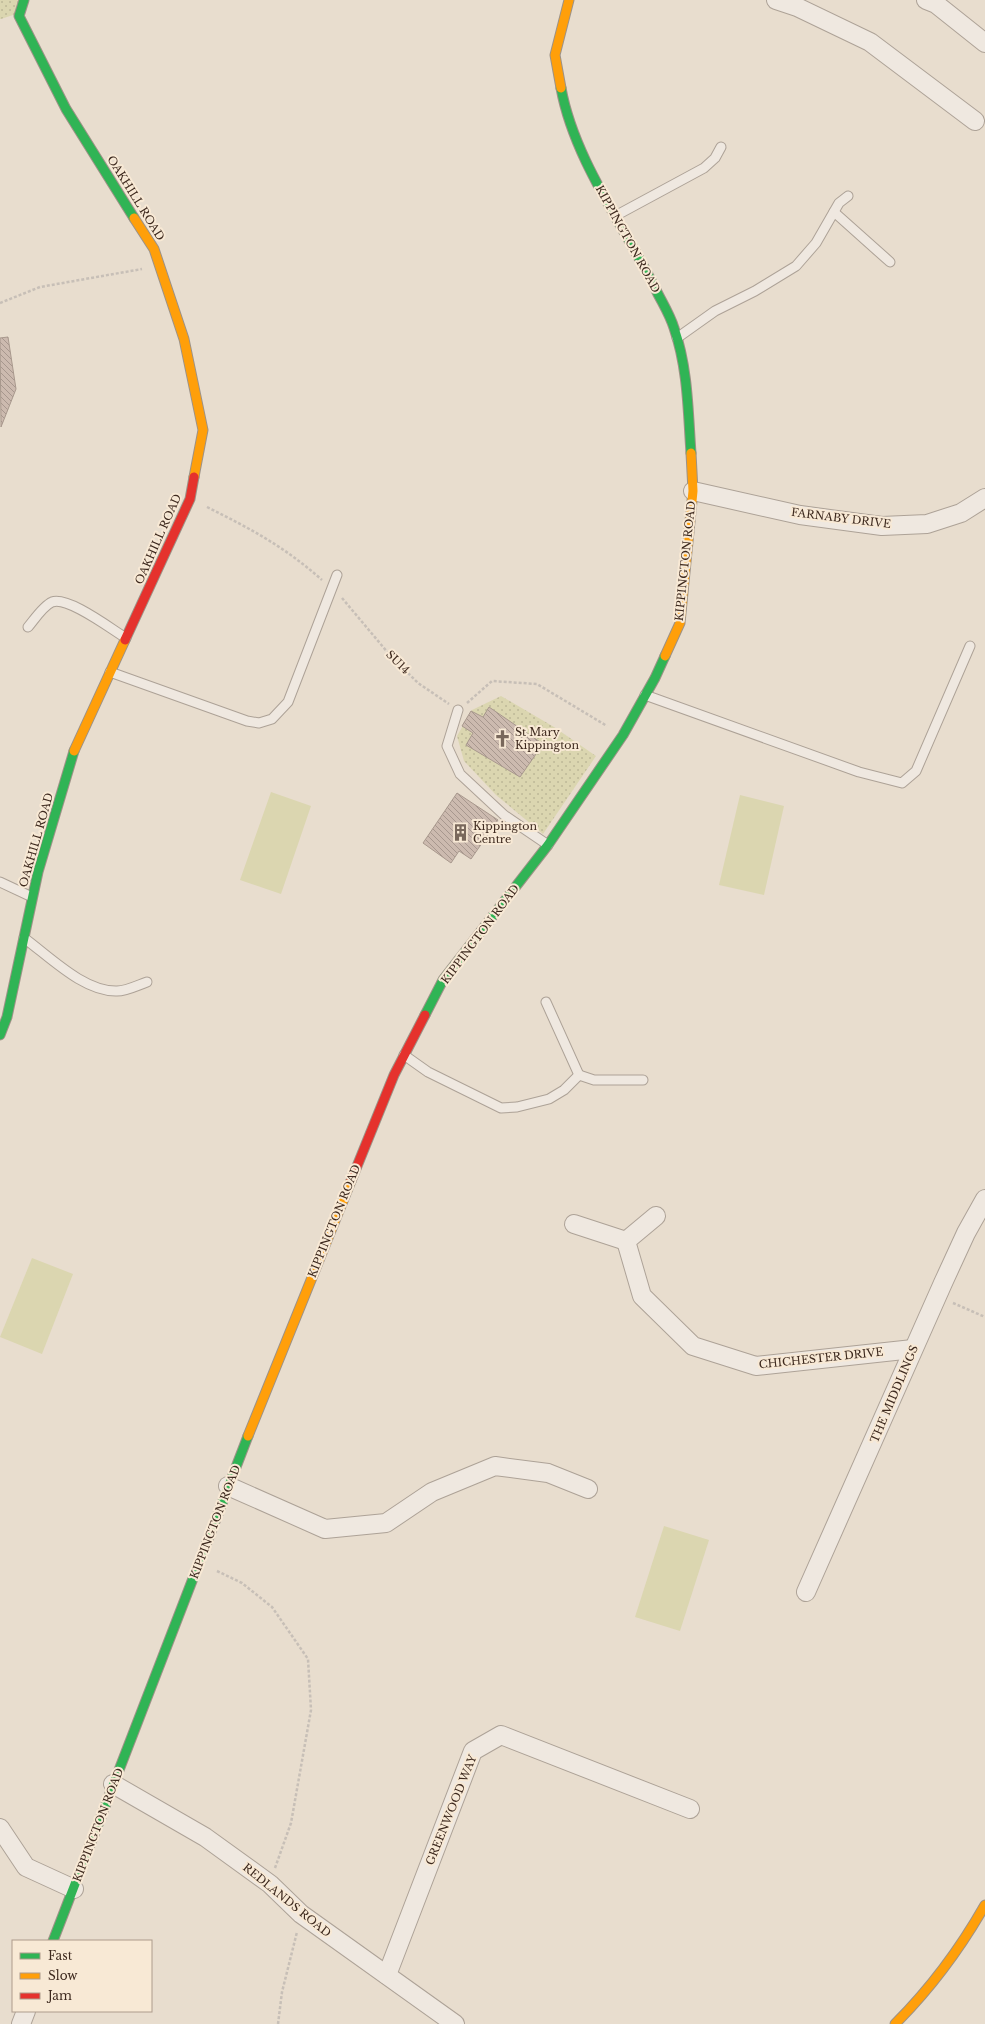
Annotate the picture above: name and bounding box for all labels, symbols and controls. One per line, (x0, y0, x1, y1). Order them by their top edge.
street label: OAKHILL ROAD (104, 153, 168, 243)
street label: KIPPINGTON ROAD (593, 183, 664, 295)
street label: OAKHILL ROAD (132, 491, 184, 586)
street label: KIPPINGTON ROAD (672, 500, 698, 622)
street label: FARNABY DRIVE (790, 505, 892, 531)
street label: SU14 (383, 647, 413, 677)
place label: St Mary Kippington (515, 725, 580, 752)
church icon: St Mary Kippington (492, 728, 512, 748)
street label: OAKHILL ROAD (16, 791, 56, 889)
place label: Kippington Centre (473, 819, 538, 846)
building icon: Kippington Centre (450, 822, 470, 842)
street label: KIPPINGTON ROAD (438, 881, 522, 986)
street label: KIPPINGTON ROAD (305, 1162, 363, 1280)
street label: THE MIDDLINGS (867, 1343, 921, 1445)
street label: CHICHESTER DRIVE (758, 1344, 884, 1372)
street label: KIPPINGTON ROAD (187, 1463, 243, 1581)
street label: GREENWOOD WAY (422, 1752, 480, 1867)
street label: KIPPINGTON ROAD (70, 1766, 126, 1884)
street label: REDLANDS ROAD (240, 1860, 334, 1940)
legend (12, 1940, 152, 2012)
text: Fast (48, 1948, 73, 1963)
text: Slow (48, 1968, 78, 1983)
text: Jam (46, 1988, 72, 2003)

